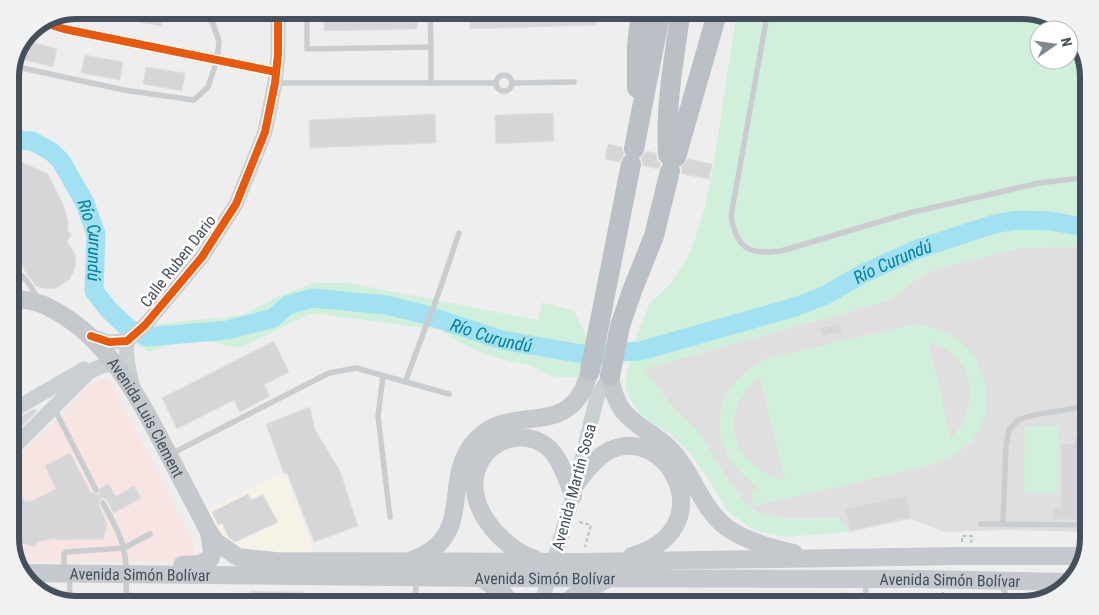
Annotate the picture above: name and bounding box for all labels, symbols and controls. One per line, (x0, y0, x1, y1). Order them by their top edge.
north arrow (1029, 20, 1079, 70)
text: N (1058, 36, 1075, 48)
water label: Río Curundú (74, 196, 107, 282)
street label: Calle Ruben Dario (136, 211, 220, 311)
water label: Río Curundú (849, 235, 935, 288)
water label: Río Curundú (448, 313, 534, 356)
street label: Avenida Luis Clement (104, 354, 188, 481)
street label: Avenida Martín Sosa (548, 422, 600, 552)
street label: Avenida Simón Bolívar (70, 564, 211, 585)
street label: Avenida Simón Bolívar (474, 568, 615, 588)
street label: Avenida Simón Bolívar (880, 569, 1021, 591)

